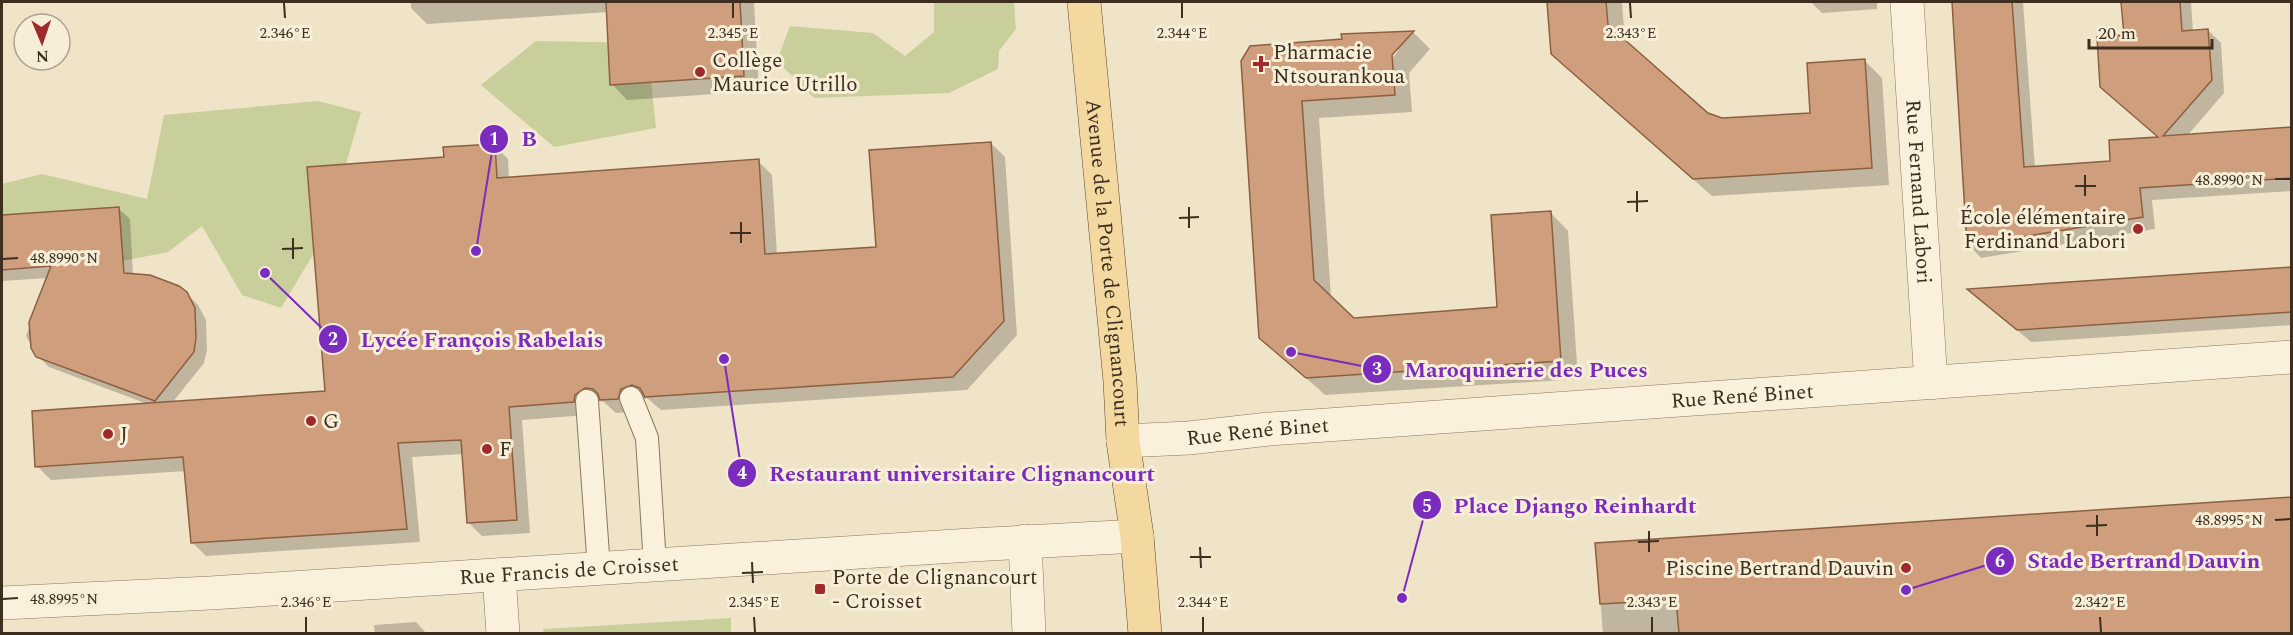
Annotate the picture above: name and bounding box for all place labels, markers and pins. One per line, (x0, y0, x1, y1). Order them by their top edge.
place label: Pharmacie Ntsourankoua (1273, 37, 1406, 93)
place label: Collège Maurice Utrillo (712, 45, 858, 101)
marker: Pharmacie Ntsourankoua (1254, 57, 1268, 71)
marker: Collège Maurice Utrillo (693, 65, 707, 79)
callout: B (479, 119, 549, 159)
place label: École élémentaire Ferdinand Labori (1960, 202, 2126, 258)
marker: École élémentaire Ferdinand Labori (2131, 222, 2145, 236)
callout: Lycée François Rabelais (318, 319, 615, 359)
callout: Maroquinerie des Puces (1362, 349, 1660, 389)
place label: G (323, 406, 339, 438)
marker: G (304, 414, 318, 428)
place label: J (120, 419, 128, 451)
marker: J (101, 427, 115, 441)
place label: F (499, 434, 512, 466)
marker: F (480, 442, 494, 456)
callout: Restaurant universitaire Clignancourt (727, 453, 1167, 493)
callout: Place Django Reinhardt (1412, 485, 1709, 525)
callout: Stade Bertrand Dauvin (1985, 541, 2272, 581)
place label: Piscine Bertrand Dauvin (1665, 553, 1894, 585)
marker: Piscine Bertrand Dauvin (1899, 561, 1913, 575)
place label: Porte de Clignancourt - Croisset (832, 562, 1037, 618)
marker: Porte de Clignancourt - Croisset (813, 582, 827, 596)

